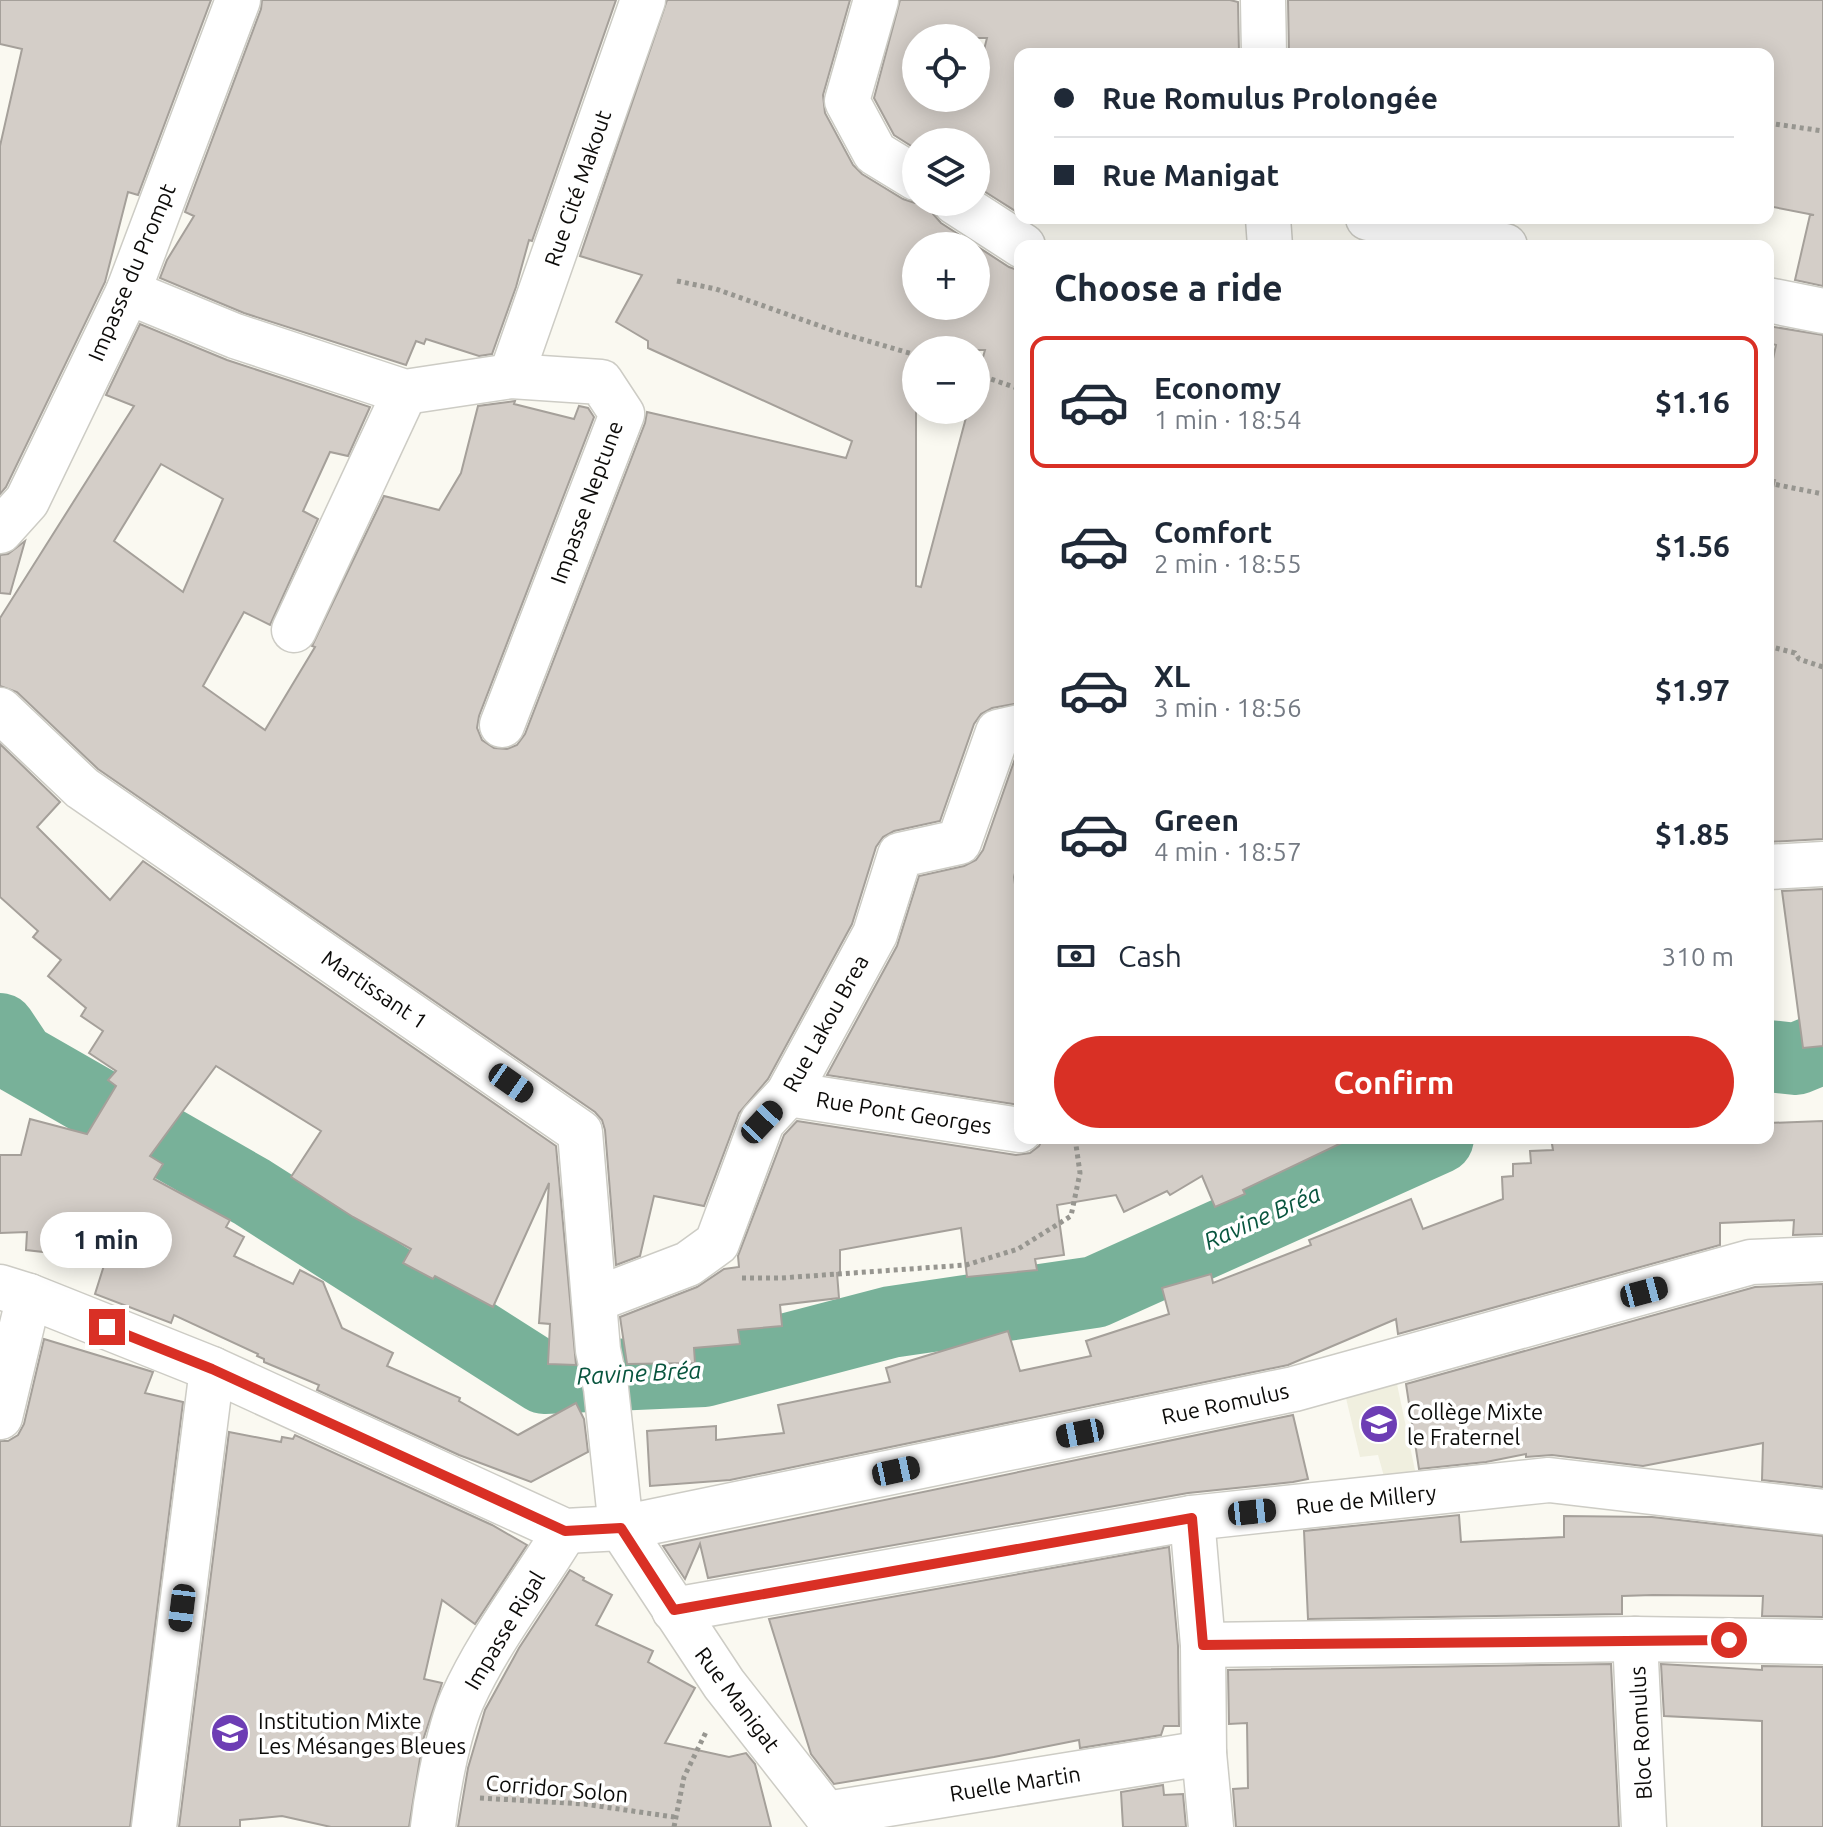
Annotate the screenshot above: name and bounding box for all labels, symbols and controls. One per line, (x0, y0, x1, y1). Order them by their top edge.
map controls (902, 24, 990, 424)
button: locate (902, 24, 990, 112)
text: Rue Romulus Prolongée (1102, 81, 1438, 115)
street label: Rue Cité Makout (539, 106, 616, 269)
button: layers (902, 128, 990, 216)
text: Rue Manigat (1102, 158, 1279, 192)
street label: Impasse du Prompt (82, 179, 180, 365)
button: + (902, 232, 990, 320)
text: Choose a ride (1054, 267, 1283, 308)
button: − (902, 336, 990, 424)
icon: car (1058, 366, 1130, 438)
text: Economy (1154, 371, 1281, 405)
text: $1.16 (1655, 385, 1730, 419)
text: 1 min · 18:54 (1154, 405, 1302, 434)
street label: Impasse Neptune (545, 417, 627, 587)
icon: car (1058, 510, 1130, 582)
text: Comfort (1154, 515, 1272, 549)
text: $1.56 (1655, 529, 1730, 563)
text: 2 min · 18:55 (1154, 549, 1302, 578)
icon: car (1058, 654, 1130, 726)
text: XL (1154, 659, 1190, 693)
text: $1.97 (1655, 673, 1730, 707)
text: 3 min · 18:56 (1154, 693, 1302, 722)
icon: car (1058, 798, 1130, 870)
text: Green (1154, 803, 1239, 837)
text: $1.85 (1655, 817, 1730, 851)
text: 4 min · 18:57 (1154, 837, 1302, 866)
icon: cash (1054, 934, 1098, 978)
text: Cash (1118, 939, 1182, 973)
text: 310 m (1662, 942, 1734, 971)
street label: Martissant 1 (318, 945, 432, 1033)
street label: Rue Lakou Brea (777, 950, 873, 1096)
button: Confirm (1054, 1036, 1734, 1128)
car (484, 1059, 538, 1107)
street label: Rue Pont Georges (814, 1086, 994, 1138)
car (737, 1096, 787, 1148)
water label: Ravine Bréa (1199, 1179, 1325, 1255)
callout: 1 min (41, 1211, 173, 1267)
text: 1 min (73, 1225, 139, 1254)
car (1618, 1274, 1670, 1310)
route end (89, 1309, 125, 1345)
water label: Ravine Bréa (576, 1356, 702, 1390)
street label: Rue Romulus (1159, 1377, 1291, 1429)
place label: Collège Mixte le Fraternel (1407, 1399, 1543, 1449)
school or university icon: Collège Mixte le Fraternel (1358, 1403, 1400, 1445)
car (1054, 1417, 1106, 1449)
car (870, 1454, 922, 1488)
street label: Rue de Millery (1295, 1479, 1438, 1519)
car (1227, 1498, 1277, 1526)
street label: Impasse Rigal (459, 1566, 549, 1694)
car (167, 1583, 197, 1633)
route start (1711, 1622, 1747, 1658)
street label: Rue Manigat (691, 1642, 786, 1756)
street label: Bloc Romulus (1624, 1666, 1656, 1800)
place label: Institution Mixte Les Mésanges Bleues (258, 1708, 466, 1758)
school or university icon: Institution Mixte Les Mésanges Bleues (209, 1712, 251, 1754)
street label: Ruelle Martin (948, 1760, 1082, 1806)
street label: Corridor Solon (485, 1769, 629, 1807)

